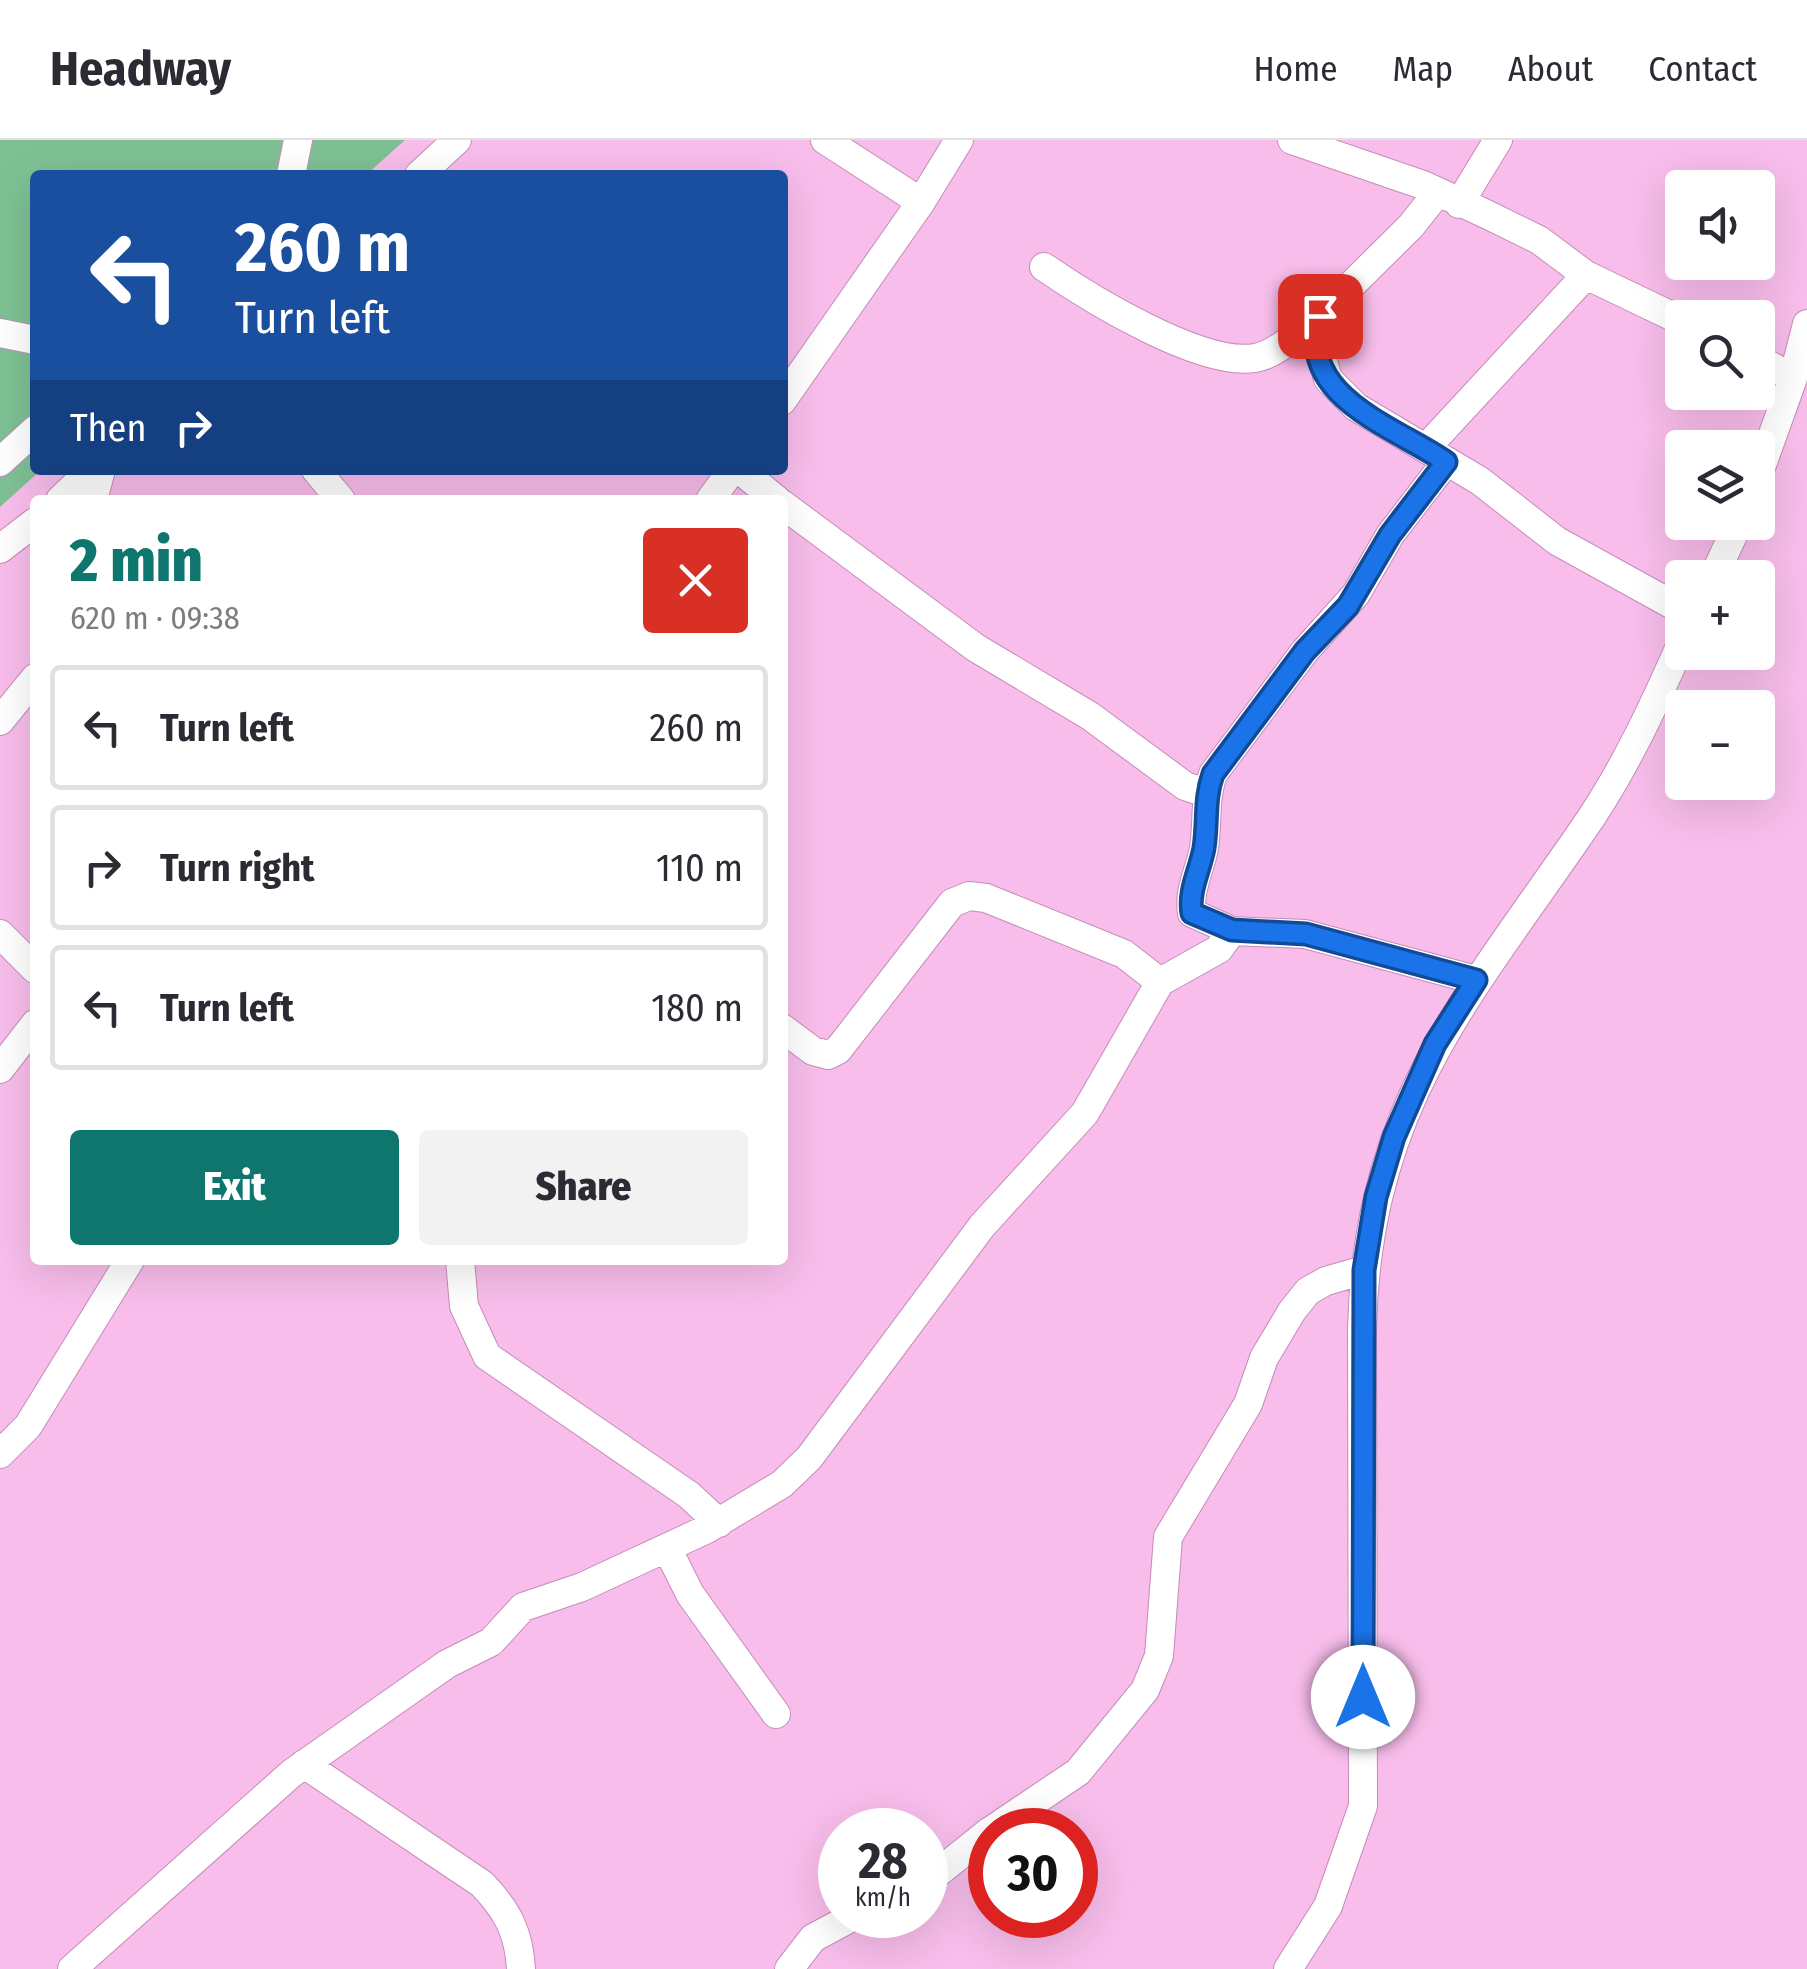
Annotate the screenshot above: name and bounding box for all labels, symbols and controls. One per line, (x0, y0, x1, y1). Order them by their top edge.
text: Headway (50, 40, 231, 98)
text: Home (1254, 48, 1337, 90)
text: Map (1392, 48, 1453, 90)
text: About (1508, 48, 1593, 90)
text: Contact (1648, 48, 1757, 90)
map controls (1665, 170, 1775, 800)
button: sound (1665, 170, 1775, 280)
text: 260 m (235, 206, 410, 290)
icon: left (70, 210, 200, 340)
pin (1278, 274, 1363, 359)
icon: arrive (1293, 289, 1348, 344)
text: Turn left (235, 291, 390, 345)
button: search (1665, 300, 1775, 410)
icon: right (166, 400, 221, 455)
text: Then (70, 405, 146, 451)
button: layers (1665, 430, 1775, 540)
text: 2 min (70, 525, 203, 597)
button: close (643, 528, 748, 633)
button: + (1665, 560, 1775, 670)
text: 620 m · 09:38 (70, 599, 240, 637)
button: − (1665, 690, 1775, 800)
icon: left (75, 700, 130, 755)
text: Turn left (160, 705, 294, 751)
text: 260 m (649, 705, 743, 751)
icon: right (75, 840, 130, 895)
text: Turn right (160, 845, 314, 891)
text: 110 m (656, 845, 743, 891)
icon: left (75, 980, 130, 1035)
text: Turn left (160, 985, 294, 1031)
text: 180 m (651, 985, 743, 1031)
button: Exit (70, 1130, 399, 1245)
button: Share (419, 1130, 748, 1245)
position arrow (1311, 1645, 1415, 1749)
speed limit sign: 30 (968, 1808, 1098, 1938)
text: 28 (858, 1831, 908, 1891)
text: km/h (855, 1883, 911, 1913)

